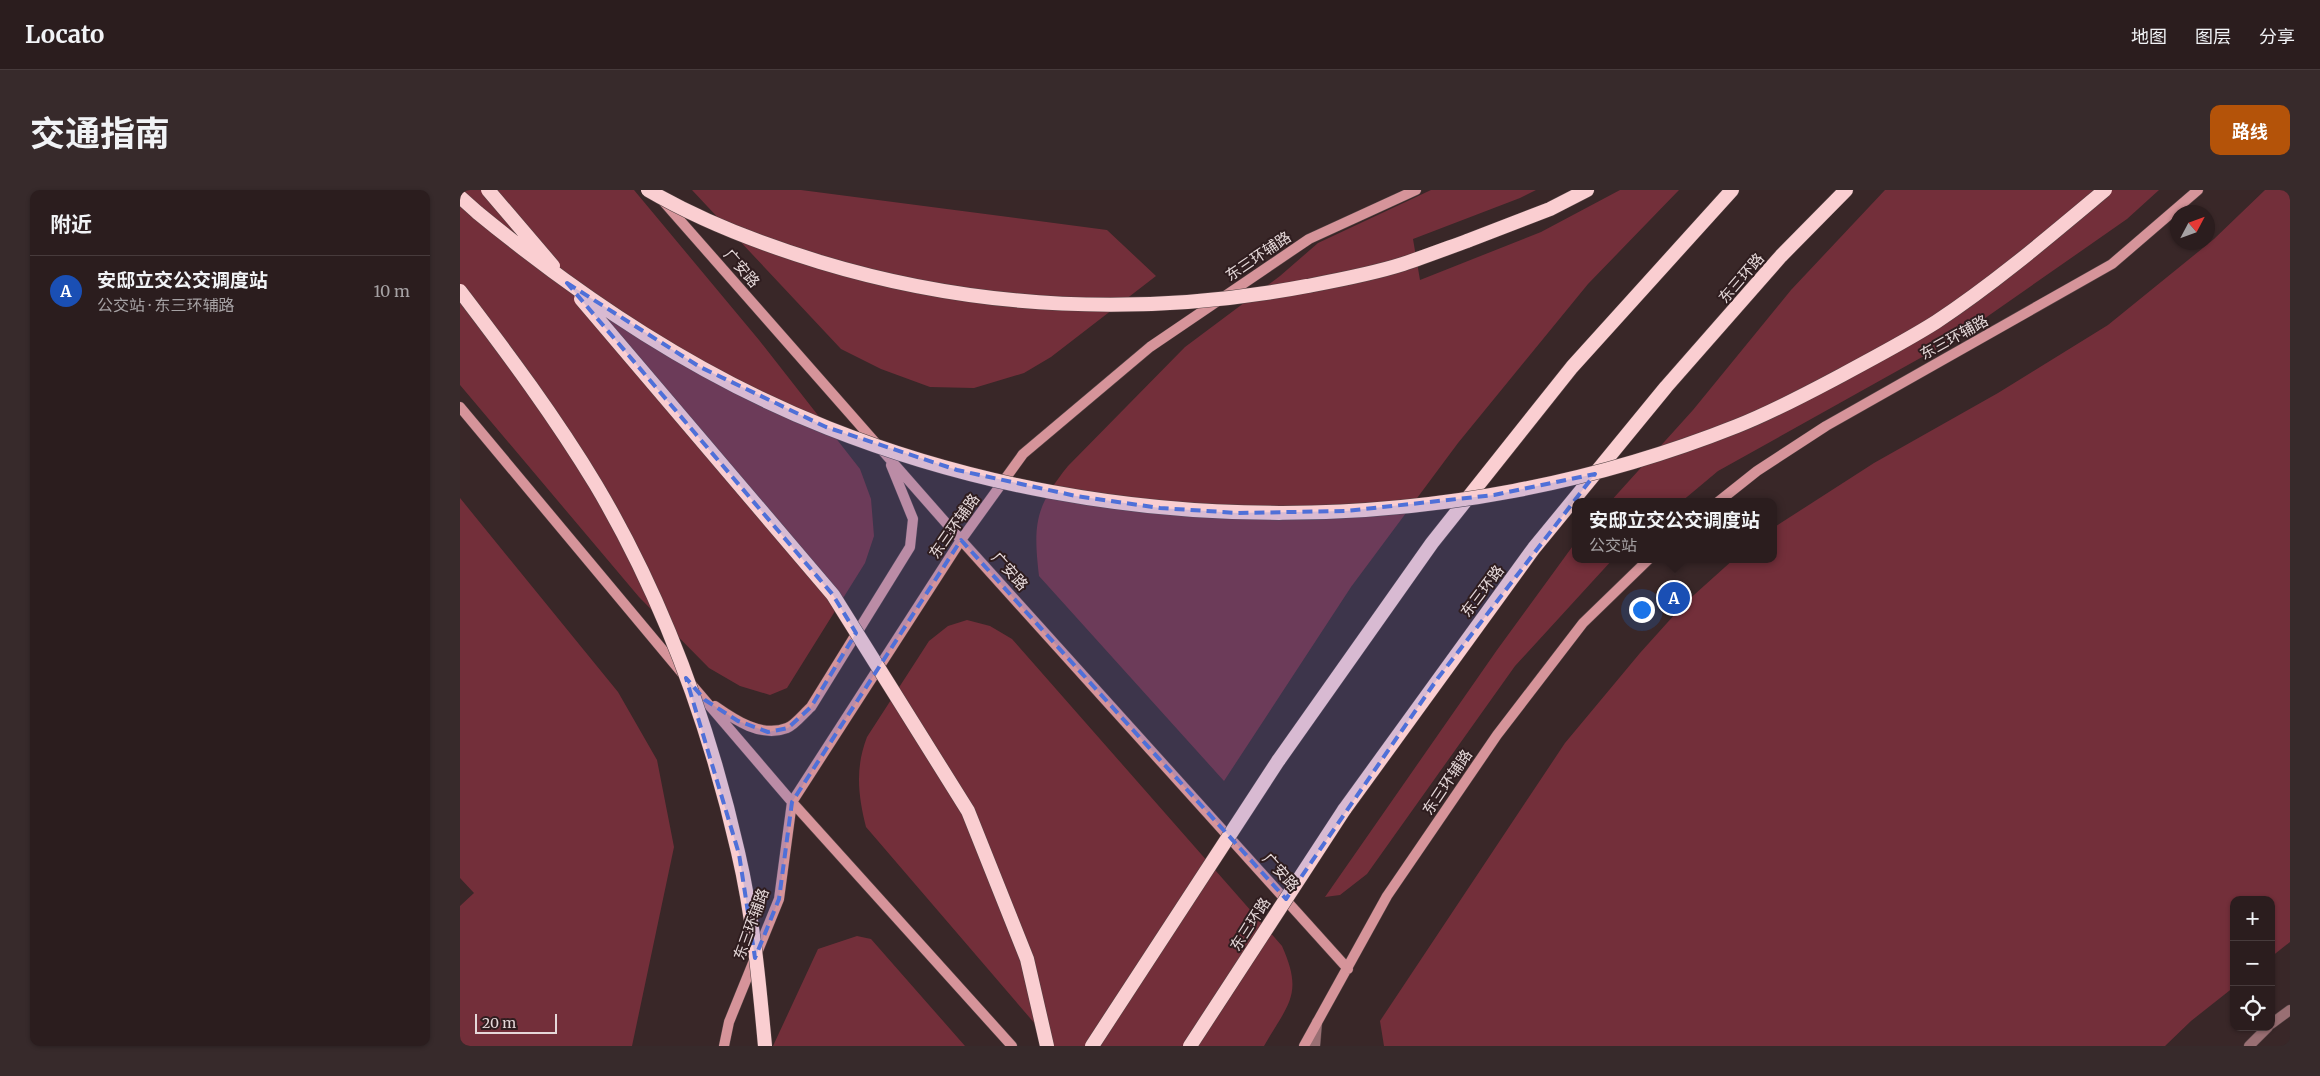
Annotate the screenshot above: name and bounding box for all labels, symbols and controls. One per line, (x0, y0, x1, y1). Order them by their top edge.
text: Locato (25, 19, 104, 50)
text: 地图 (2131, 25, 2167, 48)
text: 图层 (2195, 25, 2231, 48)
text: 分享 (2259, 25, 2295, 48)
button: 路线 (2210, 105, 2290, 155)
text: 交通指南 (30, 112, 170, 156)
north arrow (2170, 205, 2215, 250)
text: 附近 (50, 211, 92, 238)
street label: 东三环辅路 (1222, 227, 1294, 285)
street label: 广安路 (720, 245, 764, 291)
street label: 东三环路 (1714, 249, 1768, 307)
text: 安邸立交公交调度站 (97, 268, 268, 292)
text: A (60, 281, 72, 301)
text: 10 m (373, 281, 410, 301)
text: 公交站 · 东三环辅路 (97, 295, 234, 315)
street label: 东三环辅路 (1917, 311, 1991, 363)
street label: 东三环辅路 (925, 490, 983, 562)
popup (1572, 498, 1777, 563)
text: 安邸立交公交调度站 (1589, 508, 1760, 532)
text: 公交站 (1589, 535, 1637, 555)
street label: 广安路 (988, 548, 1032, 594)
street label: 东三环路 (1456, 561, 1508, 621)
pin: A (1658, 579, 1690, 617)
your location (1629, 597, 1655, 623)
street label: 东三环辅路 (1418, 746, 1476, 818)
street label: 广安路 (1259, 849, 1303, 895)
street label: 东三环辅路 (729, 886, 773, 962)
street label: 东三环路 (1226, 894, 1274, 954)
map controls (2230, 896, 2275, 1031)
button: + (2230, 896, 2275, 941)
button: − (2230, 941, 2275, 986)
button: locate (2230, 986, 2275, 1031)
scale bar (475, 1011, 558, 1034)
text: 20 m (482, 1014, 516, 1032)

